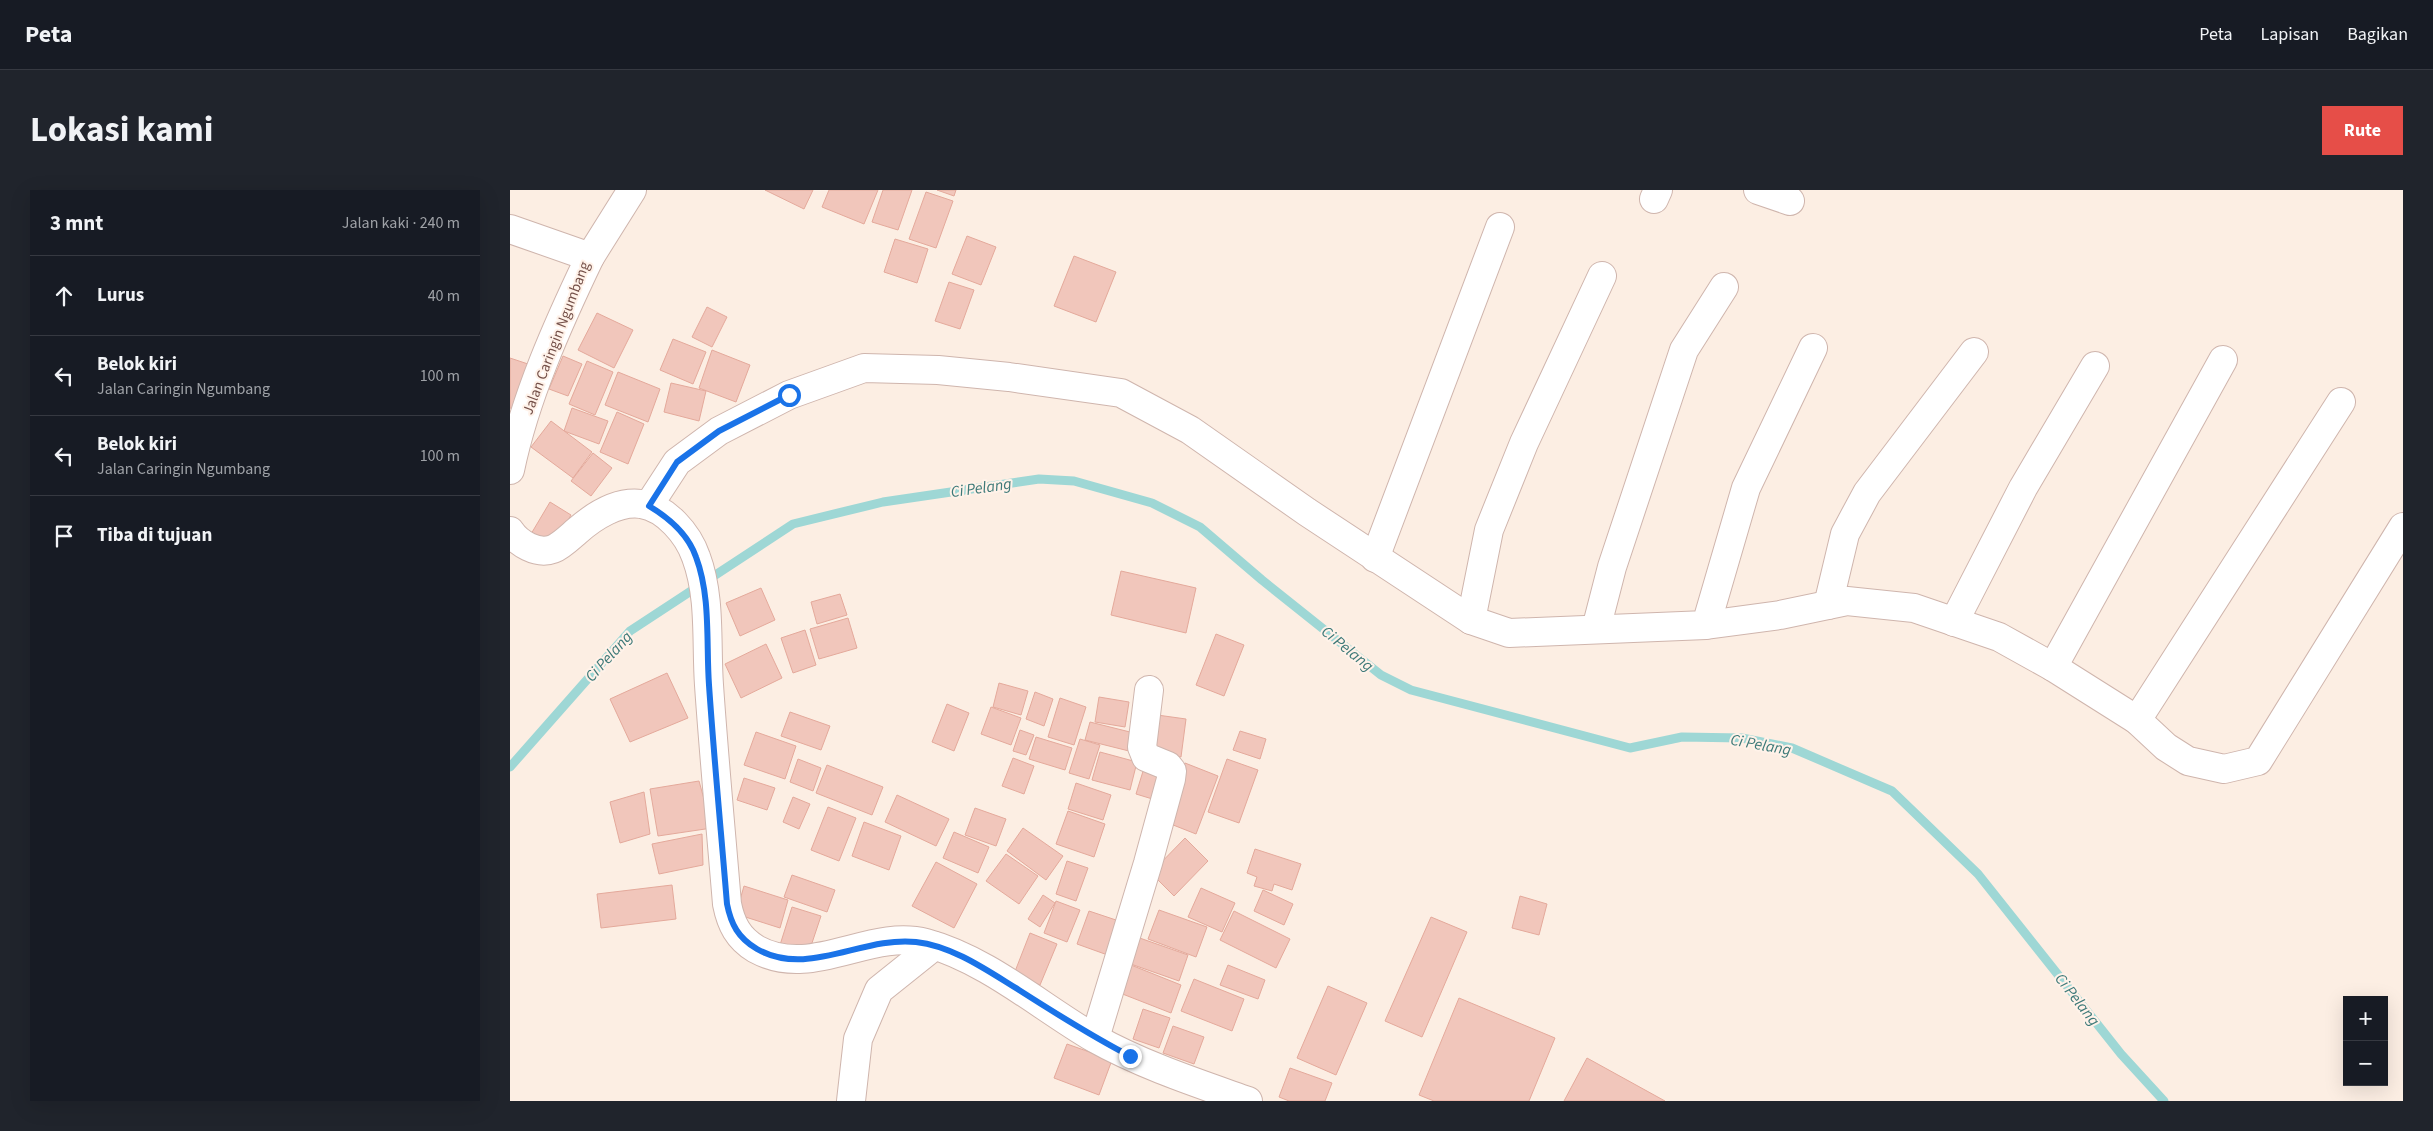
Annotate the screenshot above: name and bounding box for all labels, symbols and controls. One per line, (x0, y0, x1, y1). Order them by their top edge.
text: Peta (25, 17, 72, 52)
text: Peta (2199, 22, 2232, 47)
text: Lapisan (2260, 22, 2319, 47)
text: Bagikan (2347, 22, 2408, 47)
text: Lokasi kami (30, 105, 213, 155)
button: Rute (2322, 106, 2403, 155)
text: 3 mnt (50, 208, 103, 238)
text: Jalan kaki · 240 m (342, 212, 460, 234)
street label: Jalan Caringin Ngumbang (518, 258, 596, 418)
icon: ahead (50, 282, 78, 310)
text: Lurus (97, 282, 144, 309)
text: 40 m (428, 285, 460, 307)
text: Belok kiri (97, 351, 177, 378)
icon: left (50, 362, 78, 390)
text: 100 m (420, 365, 460, 387)
text: Jalan Caringin Ngumbang (97, 378, 270, 400)
route start (778, 384, 801, 407)
text: Belok kiri (97, 431, 177, 458)
icon: left (50, 442, 78, 470)
text: 100 m (420, 445, 460, 467)
text: Jalan Caringin Ngumbang (97, 458, 270, 480)
water label: Ci Pelang (949, 473, 1013, 503)
icon: arrive (50, 522, 78, 550)
text: Tiba di tujuan (97, 522, 212, 549)
water label: Ci Pelang (1317, 621, 1378, 677)
water label: Ci Pelang (580, 626, 637, 687)
water label: Ci Pelang (1729, 729, 1793, 761)
water label: Ci Pelang (2050, 969, 2105, 1031)
map controls (2343, 996, 2388, 1086)
button: + (2343, 996, 2388, 1041)
button: − (2343, 1041, 2388, 1086)
route end (1119, 1045, 1142, 1068)

